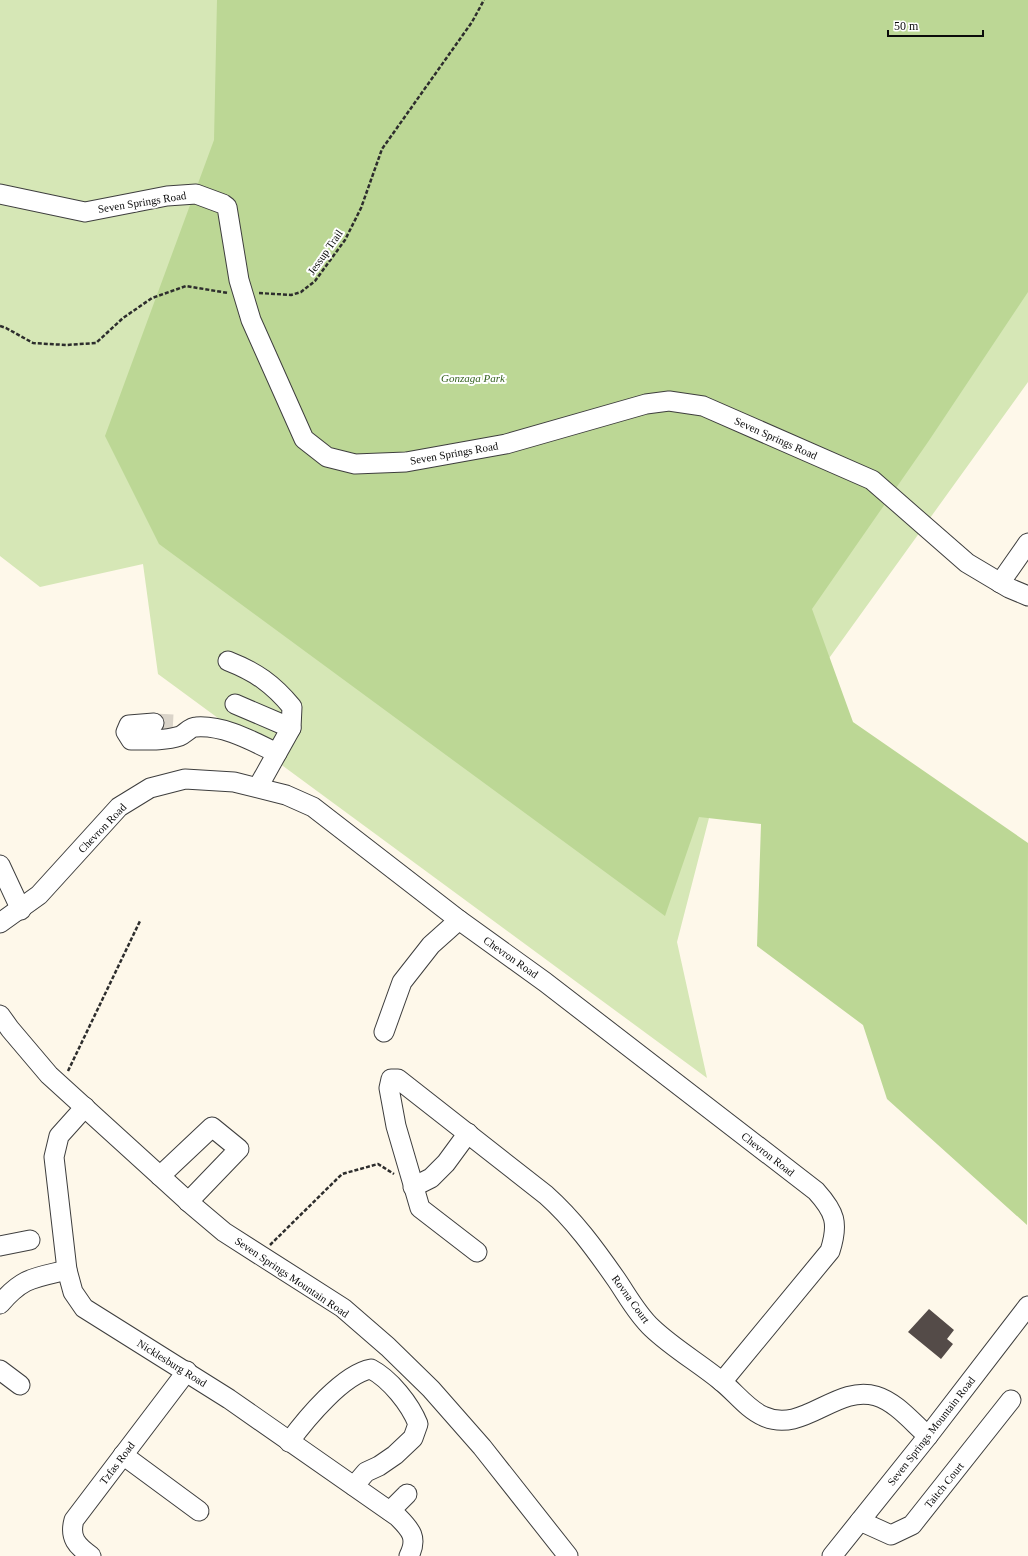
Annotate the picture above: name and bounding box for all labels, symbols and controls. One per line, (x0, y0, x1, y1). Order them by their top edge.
scale bar (888, 12, 983, 38)
text: 50 m (894, 19, 919, 33)
street label: Seven Springs Road (97, 189, 187, 215)
street label: Jessup Trail (305, 227, 345, 277)
park label: Gonzaga Park (441, 372, 506, 384)
street label: Seven Springs Road (733, 414, 820, 462)
street label: Seven Springs Road (409, 439, 499, 467)
street label: Chevron Road (76, 801, 129, 855)
street label: Chevron Road (481, 934, 541, 981)
street label: Chevron Road (739, 1130, 797, 1179)
street label: Seven Springs Mountain Road (233, 1234, 352, 1320)
street label: Rovna Court (610, 1273, 652, 1325)
street label: Nicklesburg Road (135, 1337, 209, 1389)
street label: Seven Springs Mountain Road (885, 1374, 978, 1488)
street label: Tzfas Road (97, 1439, 137, 1487)
street label: Taitch Court (922, 1460, 966, 1510)

